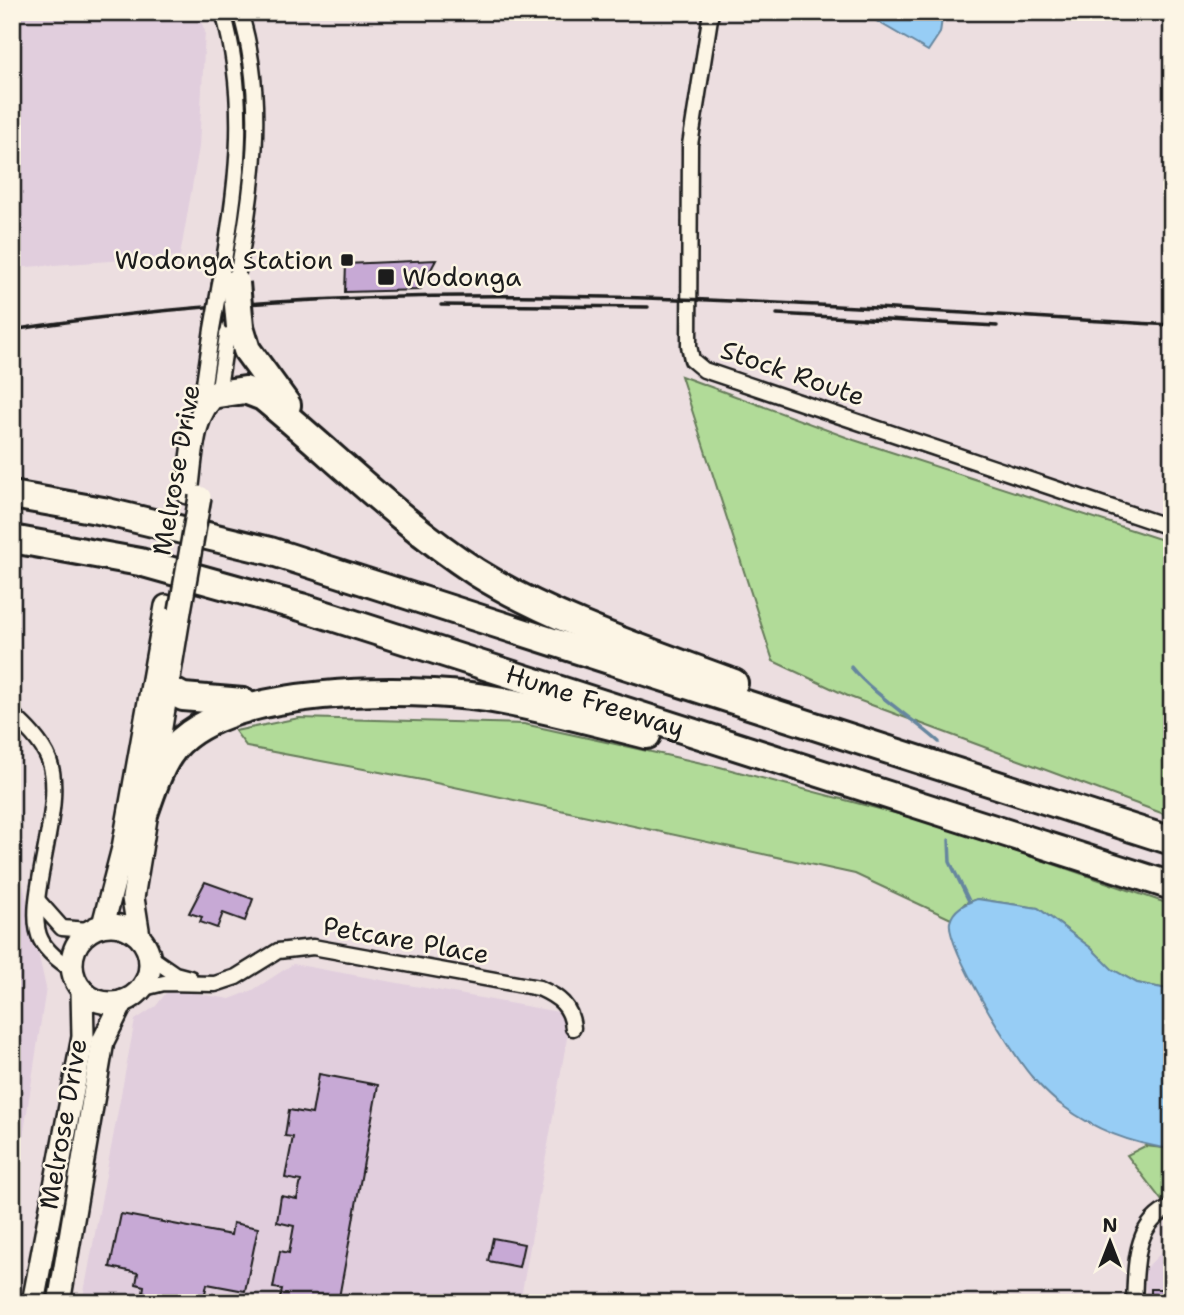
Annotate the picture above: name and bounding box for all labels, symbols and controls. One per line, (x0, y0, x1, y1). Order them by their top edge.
place label: Wodonga Station (115, 242, 333, 277)
marker: Wodonga Station (339, 252, 355, 268)
place label: Wodonga (402, 259, 521, 294)
marker: Wodonga (376, 267, 396, 287)
street label: Stock Route (716, 332, 870, 414)
street label: Melrose Drive (143, 382, 208, 558)
street label: Hume Freeway (501, 656, 689, 746)
street label: Petcare Place (320, 908, 492, 971)
street label: Melrose Drive (30, 1036, 95, 1212)
north arrow (1076, 1206, 1146, 1276)
text: N (1102, 1213, 1118, 1238)

